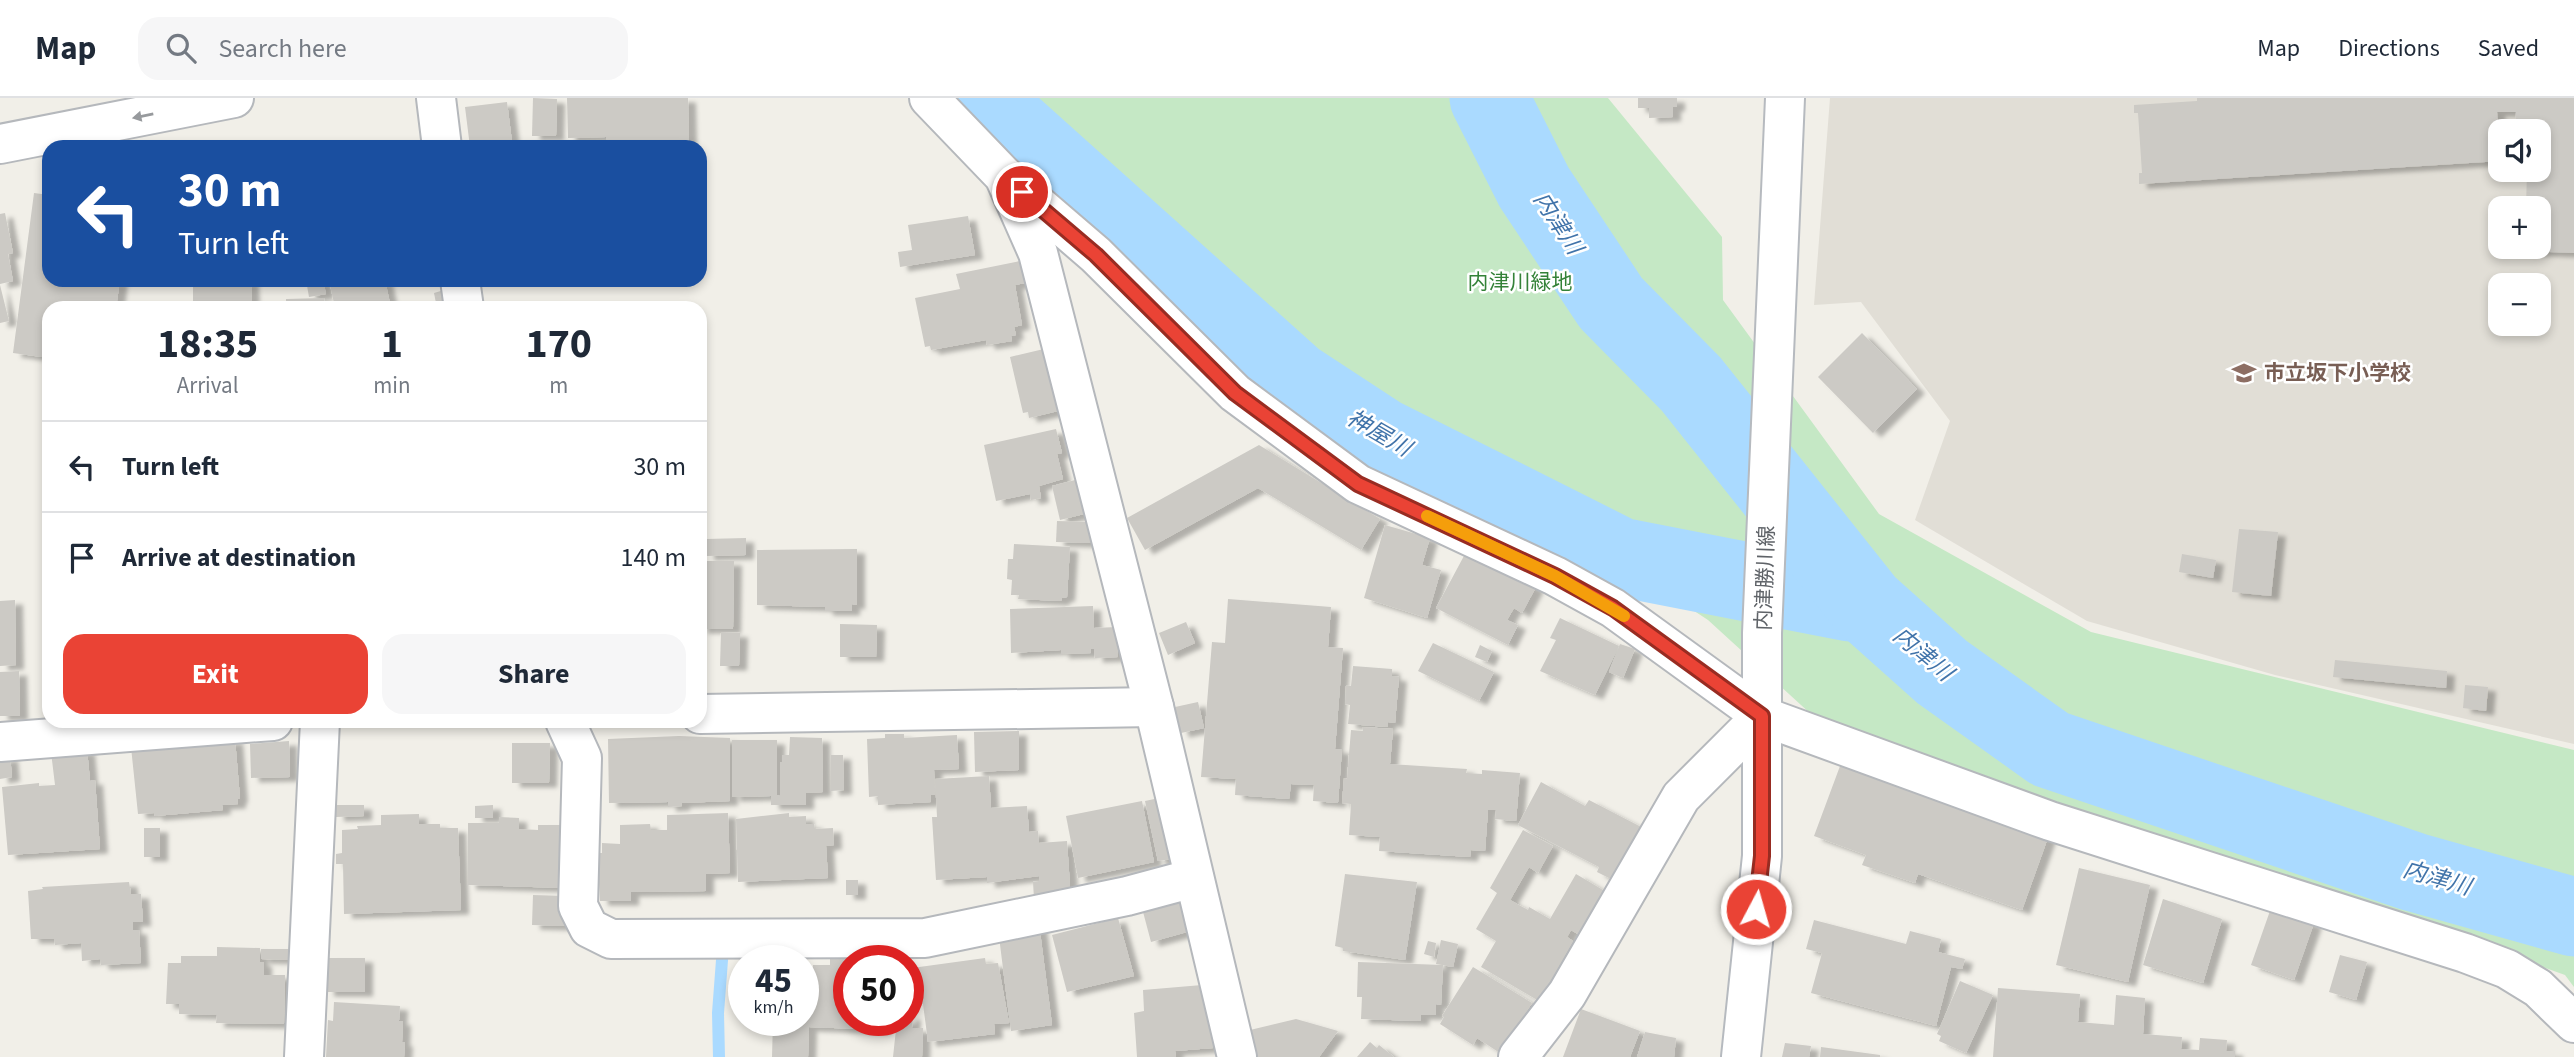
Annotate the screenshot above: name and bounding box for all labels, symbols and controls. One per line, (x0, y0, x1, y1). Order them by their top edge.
search box (138, 17, 628, 80)
text: Map (35, 25, 96, 72)
icon: search (162, 29, 200, 67)
text: Search here (218, 30, 347, 67)
text: Map (2257, 31, 2300, 66)
text: Directions (2338, 31, 2440, 66)
text: Saved (2478, 31, 2539, 66)
one-way arrow (132, 111, 154, 122)
map controls (2488, 119, 2551, 336)
button: sound (2488, 119, 2551, 182)
text: 30 m (178, 156, 282, 226)
pin (992, 162, 1052, 222)
icon: left (63, 168, 154, 259)
icon: arrive (1003, 173, 1041, 211)
water label: 内津川 (1525, 185, 1592, 263)
button: + (2488, 196, 2551, 259)
text: Turn left (178, 221, 289, 267)
park label: 内津川緑地 (1468, 267, 1573, 297)
button: − (2488, 273, 2551, 336)
text: 18:35 (157, 314, 258, 374)
text: 1 (381, 314, 403, 374)
text: 170 (525, 314, 592, 374)
place label: 市立坂下小学校 (2264, 358, 2411, 388)
school or university icon: 市立坂下小学校 (2230, 359, 2258, 387)
text: Arrival (177, 369, 239, 402)
text: min (373, 369, 411, 402)
text: m (549, 369, 568, 402)
water label: 神屋川 (1341, 401, 1420, 466)
icon: left (63, 448, 101, 486)
text: Turn left (122, 448, 219, 485)
text: 30 m (633, 448, 686, 485)
street label: 内津勝川線 (1748, 525, 1782, 631)
icon: arrive (63, 539, 101, 577)
text: Arrive at destination (122, 539, 356, 576)
text: 140 m (620, 539, 686, 576)
water label: 内津川 (1886, 619, 1962, 691)
button: Exit (63, 634, 368, 714)
button: Share (382, 634, 686, 714)
water label: 内津川 (2399, 853, 2478, 904)
position arrow (1719, 872, 1793, 946)
speed limit sign: 50 (833, 945, 924, 1036)
text: 45 (755, 956, 792, 1006)
text: km/h (754, 995, 793, 1020)

